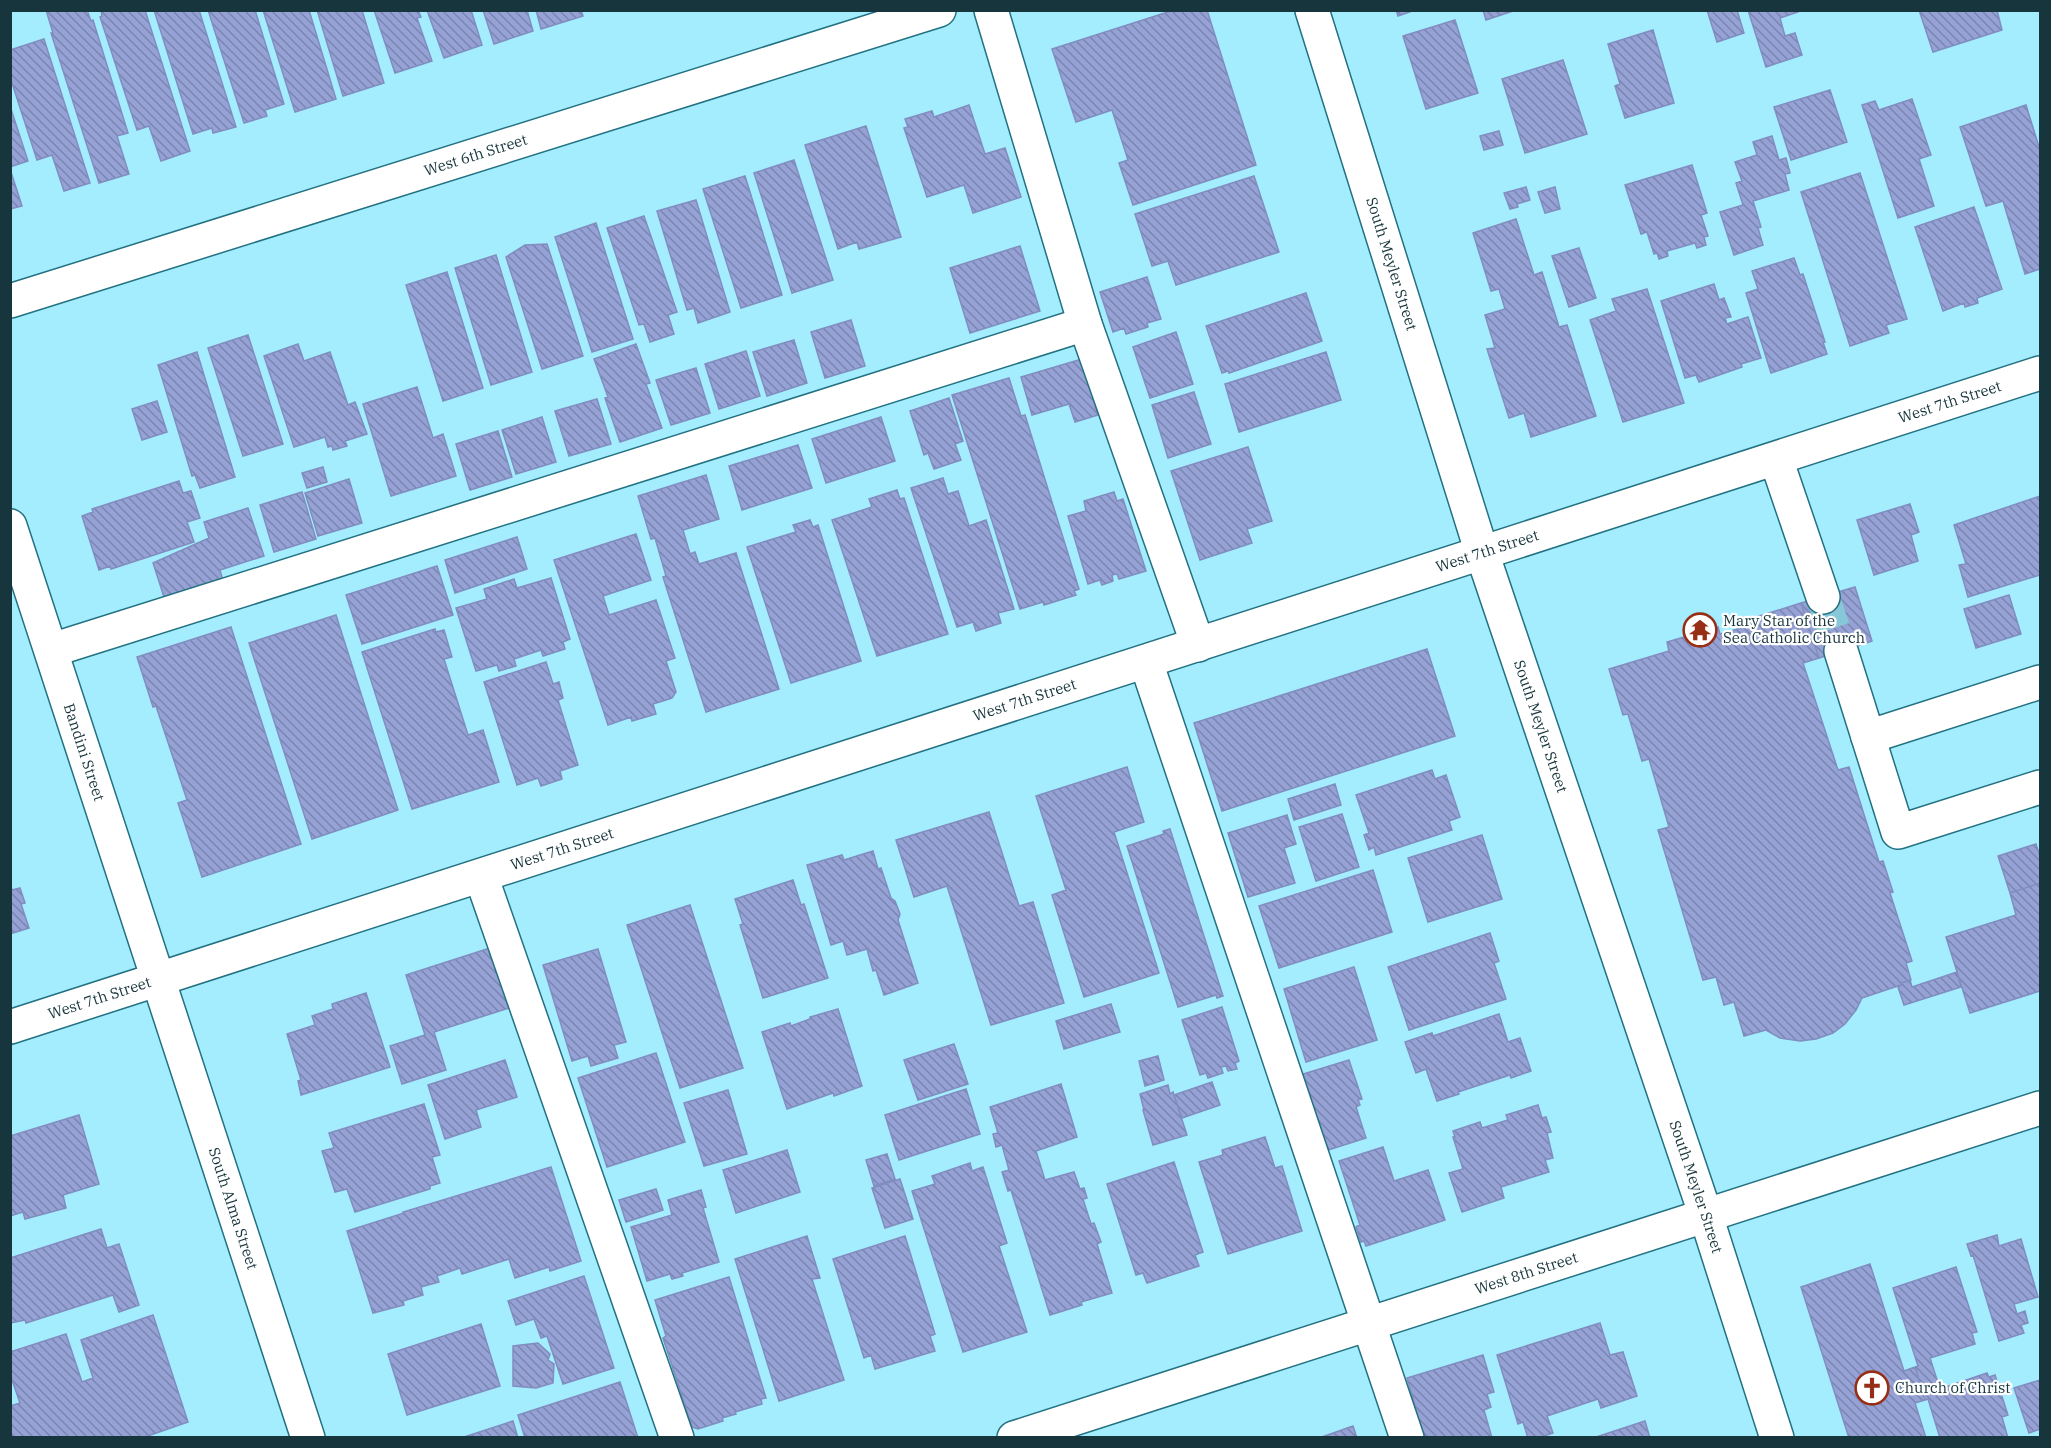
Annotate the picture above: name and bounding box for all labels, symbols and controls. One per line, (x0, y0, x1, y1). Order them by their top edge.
street label: West 6th Street (422, 130, 530, 180)
street label: South Meyler Street (1362, 195, 1422, 333)
street label: West 7th Street (1896, 376, 2004, 427)
street label: West 7th Street (1433, 525, 1541, 576)
place label: Mary Star of the Sea Catholic Church (1723, 611, 1865, 647)
temple icon: Mary Star of the Sea Catholic Church (1682, 612, 1718, 648)
street label: South Meyler Street (1510, 657, 1572, 795)
street label: West 7th Street (971, 674, 1078, 725)
street label: Bandini Street (60, 701, 109, 803)
street label: West 7th Street (508, 823, 616, 874)
street label: West 7th Street (45, 972, 153, 1023)
street label: South Meyler Street (1665, 1118, 1727, 1255)
street label: South Alma Street (205, 1145, 262, 1272)
street label: West 8th Street (1472, 1247, 1580, 1298)
church icon: Church of Christ (1854, 1370, 1890, 1406)
place label: Church of Christ (1895, 1378, 2011, 1397)

